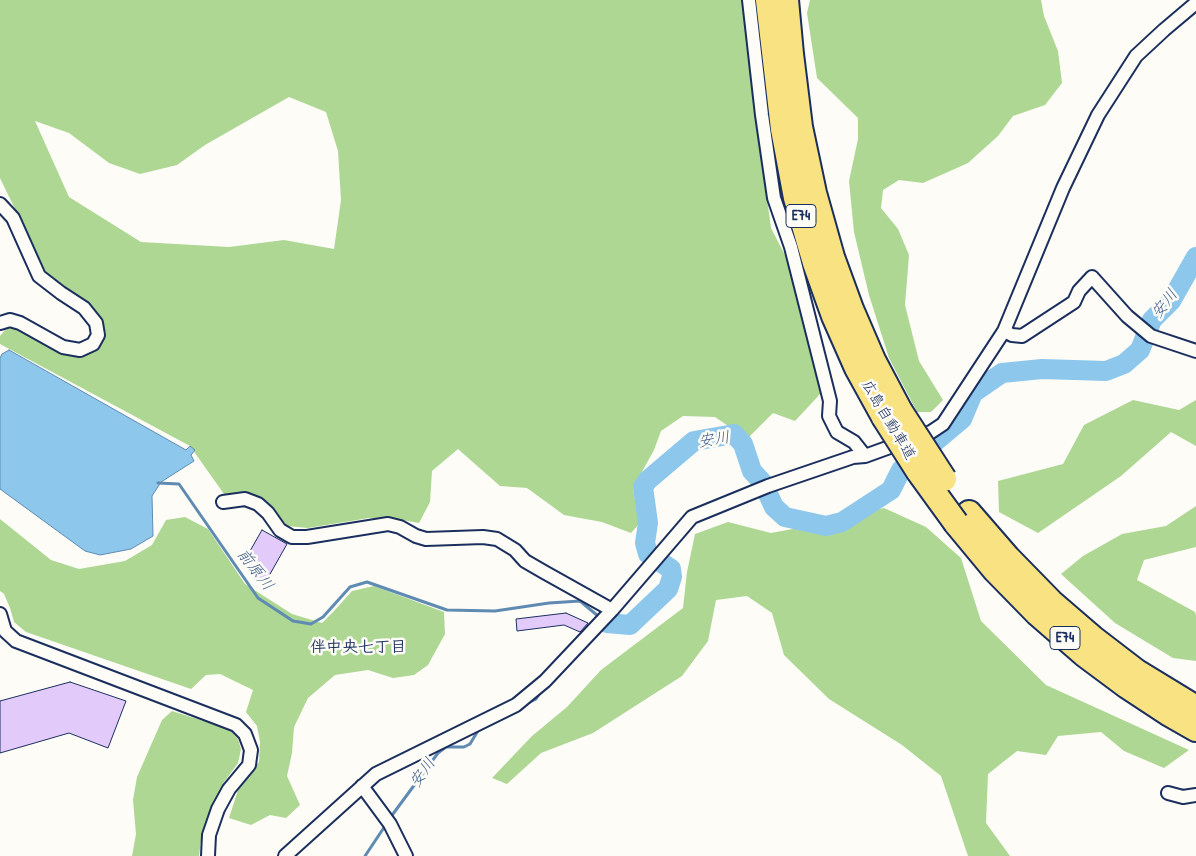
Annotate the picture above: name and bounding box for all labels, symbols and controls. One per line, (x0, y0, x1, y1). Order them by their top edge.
road number: E74 (786, 205, 816, 228)
water label: 安川 (1148, 285, 1182, 323)
street label: 広島自動車道 (857, 377, 919, 463)
water label: 安川 (697, 428, 731, 452)
water label: 前原川 (233, 545, 277, 595)
road number: E74 (1050, 626, 1080, 650)
district label: 伴中央七丁目 (310, 638, 406, 658)
water label: 安川 (406, 754, 440, 792)

